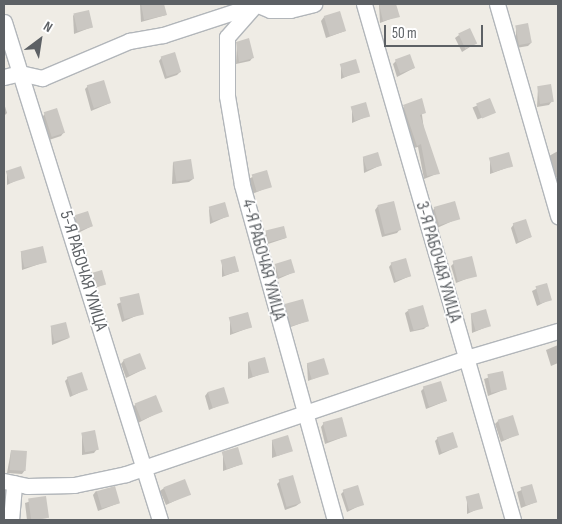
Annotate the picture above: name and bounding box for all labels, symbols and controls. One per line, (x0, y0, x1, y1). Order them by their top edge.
north arrow (15, 15, 65, 65)
scale bar (387, 15, 486, 47)
text: N (40, 17, 56, 36)
text: 50 m (392, 24, 417, 43)
street label: 4-Я РАБОЧАЯ УЛИЦА (236, 197, 290, 323)
street label: 3-Я РАБОЧАЯ УЛИЦА (410, 199, 466, 325)
street label: 5-Я РАБОЧАЯ УЛИЦА (54, 208, 112, 334)

